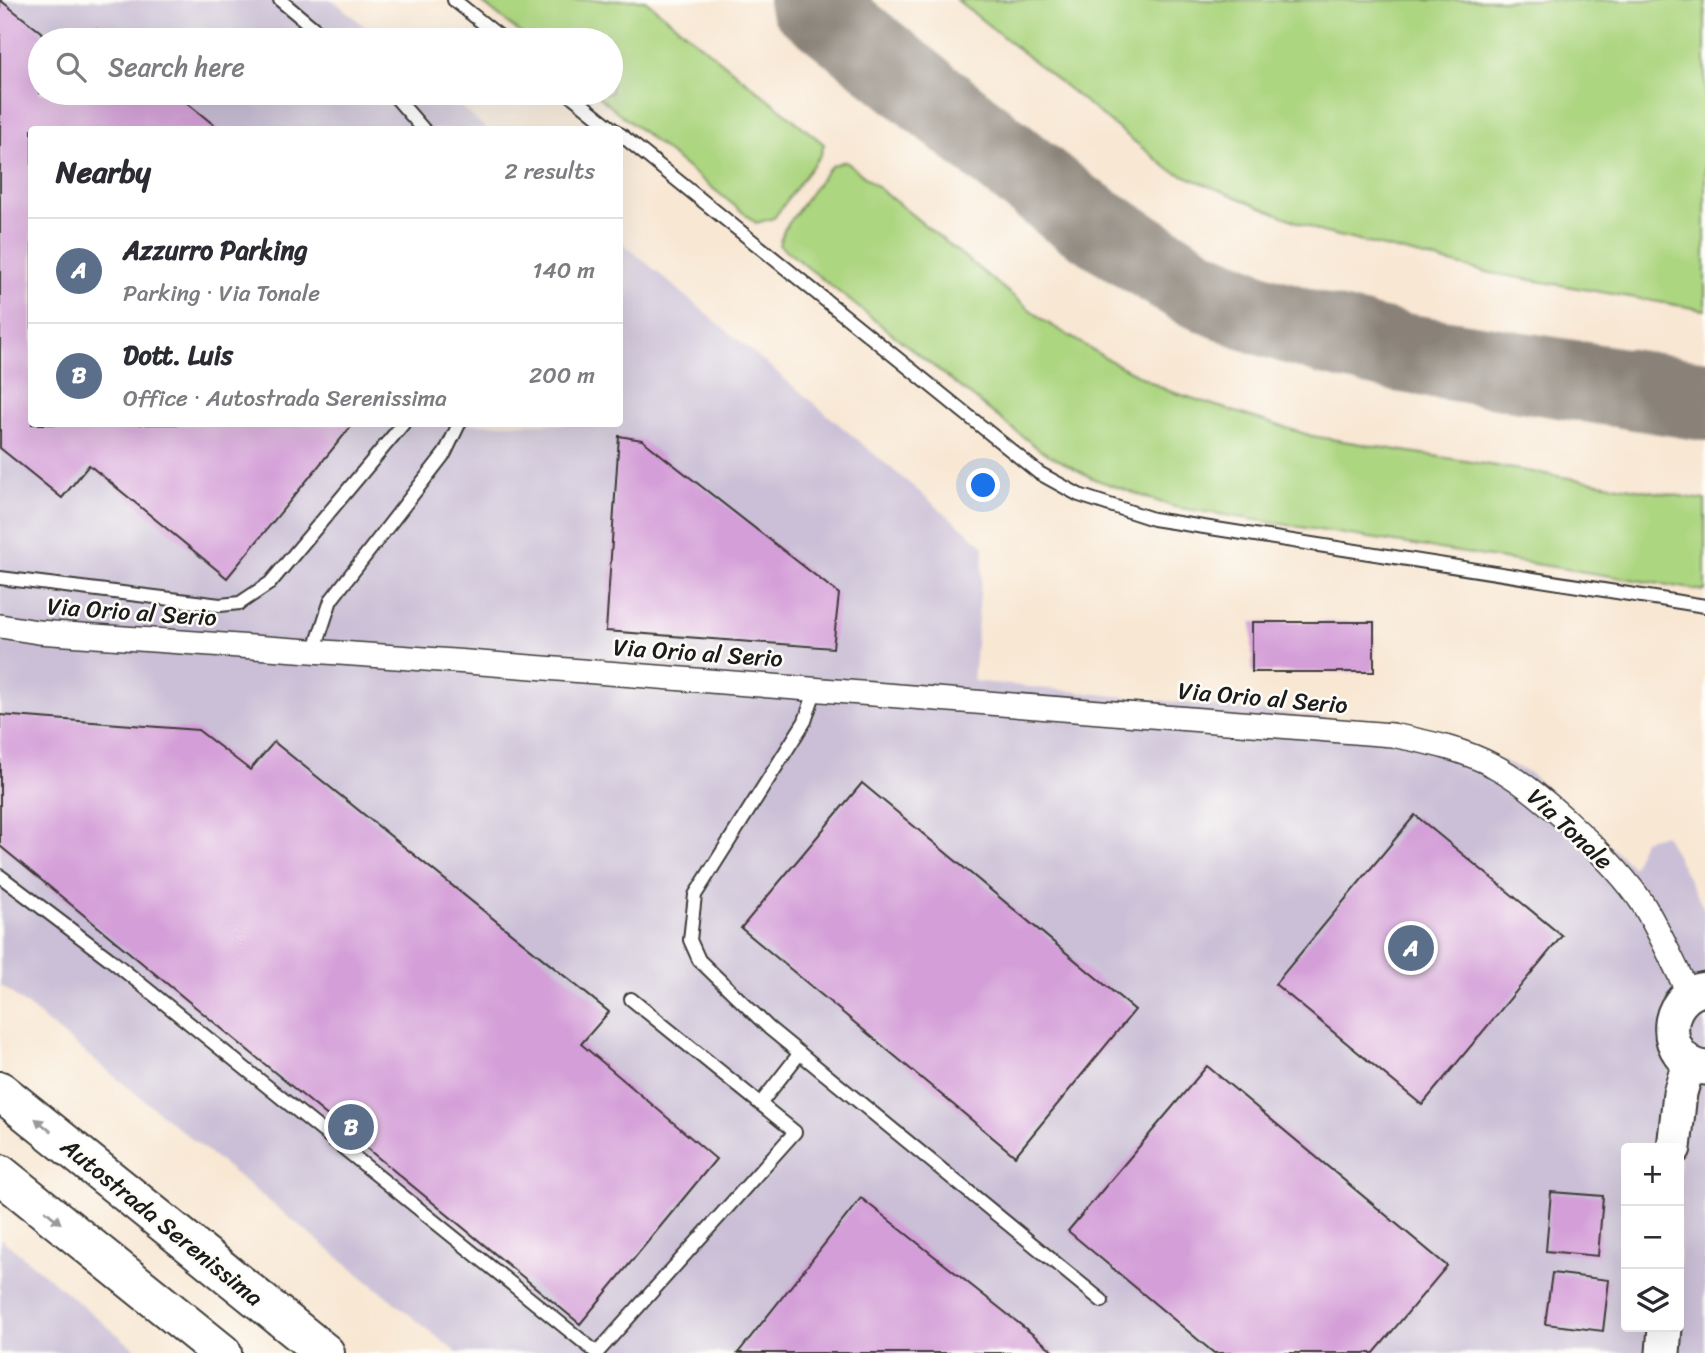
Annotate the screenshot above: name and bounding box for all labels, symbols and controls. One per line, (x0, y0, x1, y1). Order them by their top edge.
search box (28, 28, 623, 105)
text: Search here (108, 44, 245, 90)
icon: search (52, 48, 90, 86)
text: Nearby (56, 145, 151, 199)
text: 2 results (504, 151, 595, 192)
text: Azzurro Parking (123, 227, 308, 273)
text: A (71, 250, 87, 291)
text: 140 m (533, 250, 595, 291)
text: Parking · Via Tonale (123, 273, 320, 314)
text: Dott. Luis (123, 332, 233, 378)
text: B (72, 355, 86, 396)
text: 200 m (529, 355, 595, 396)
text: Office · Autostrada Serenissima (123, 378, 447, 419)
your location (966, 468, 1000, 502)
street label: Via Orio al Serio (46, 585, 218, 639)
street label: Via Orio al Serio (612, 626, 784, 680)
street label: Via Orio al Serio (1176, 670, 1350, 726)
street label: Via Tonale (1517, 778, 1623, 880)
pin: A (1388, 922, 1434, 974)
pin: B (328, 1101, 374, 1153)
one-way arrow (35, 1118, 53, 1133)
street label: Autostrada Serenissima (50, 1126, 273, 1317)
map controls (1621, 1143, 1684, 1332)
button: + (1621, 1143, 1684, 1206)
button: − (1621, 1206, 1684, 1269)
one-way arrow (44, 1209, 62, 1224)
button: layers (1621, 1269, 1684, 1332)

